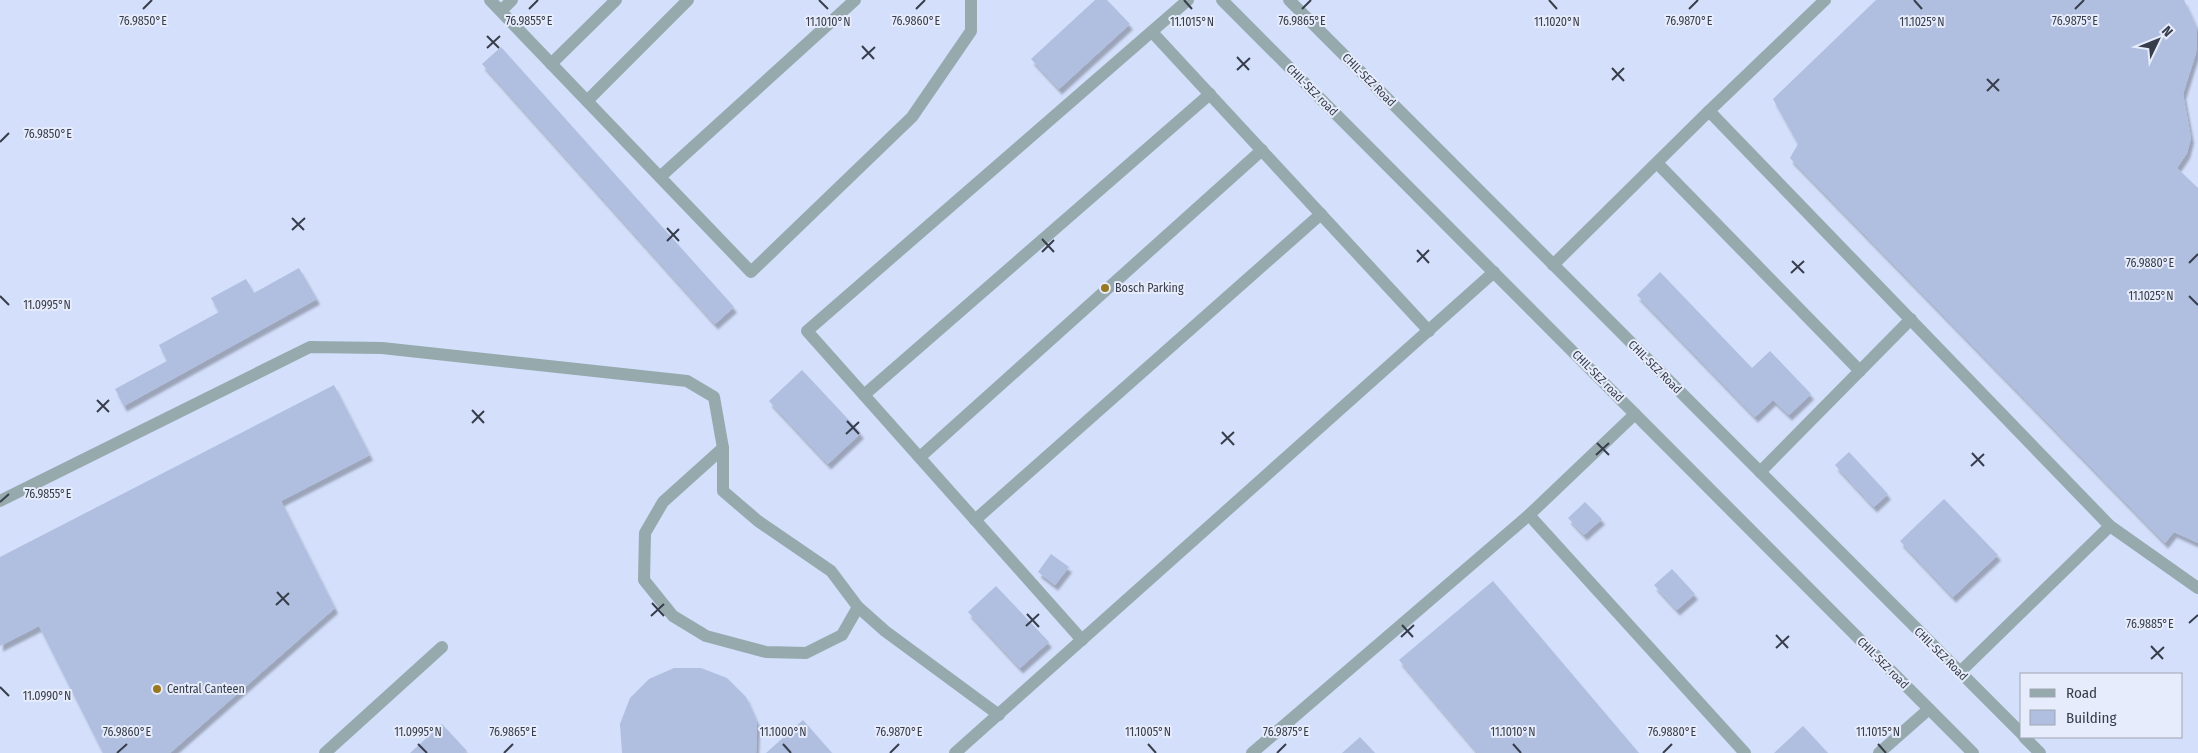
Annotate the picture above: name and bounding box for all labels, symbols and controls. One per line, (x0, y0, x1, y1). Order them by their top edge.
text: 76.9850°E (119, 14, 167, 28)
text: 76.9855°E (506, 14, 553, 28)
text: 76.9860°E (892, 14, 940, 28)
text: 76.9865°E (1278, 14, 1326, 28)
text: 76.9870°E (1666, 14, 1713, 28)
text: 76.9875°E (2052, 14, 2098, 28)
text: 11.1010°N (805, 15, 851, 29)
text: 11.1015°N (1170, 15, 1214, 29)
text: 11.1020°N (1534, 15, 1580, 29)
text: 11.1025°N (1900, 15, 1944, 29)
north arrow (2133, 15, 2183, 65)
text: N (2158, 23, 2176, 40)
street label: CHIL-SEZ Road (1340, 51, 1398, 109)
street label: CHIL-SEZ road (1283, 61, 1341, 119)
text: 76.9850°E (24, 127, 72, 141)
text: 76.9880°E (2126, 256, 2174, 270)
place label: Bosch Parking (1115, 281, 1184, 295)
marker: Bosch Parking (1099, 282, 1111, 294)
text: 11.1025°N (2129, 289, 2173, 303)
text: 11.0995°N (23, 298, 71, 312)
street label: CHIL-SEZ Road (1626, 338, 1684, 396)
street label: CHIL-SEZ road (1569, 347, 1627, 405)
text: 76.9855°E (25, 487, 72, 501)
text: 76.9885°E (2126, 617, 2174, 631)
street label: CHIL-SEZ Road (1912, 625, 1970, 683)
street label: CHIL-SEZ road (1854, 634, 1912, 692)
legend (2020, 673, 2183, 738)
place label: Central Canteen (167, 682, 245, 696)
marker: Central Canteen (151, 683, 163, 695)
text: Road (2066, 684, 2097, 702)
text: 11.0990°N (23, 689, 71, 703)
text: Building (2066, 709, 2117, 727)
text: 76.9860°E (103, 725, 151, 739)
text: 11.0995°N (394, 725, 442, 739)
text: 76.9865°E (489, 725, 537, 739)
text: 11.1000°N (760, 725, 806, 739)
text: 76.9870°E (876, 725, 923, 739)
text: 11.1005°N (1125, 725, 1171, 739)
text: 76.9875°E (1263, 725, 1309, 739)
text: 11.1010°N (1490, 725, 1536, 739)
text: 76.9880°E (1648, 725, 1696, 739)
text: 11.1015°N (1856, 725, 1900, 739)

